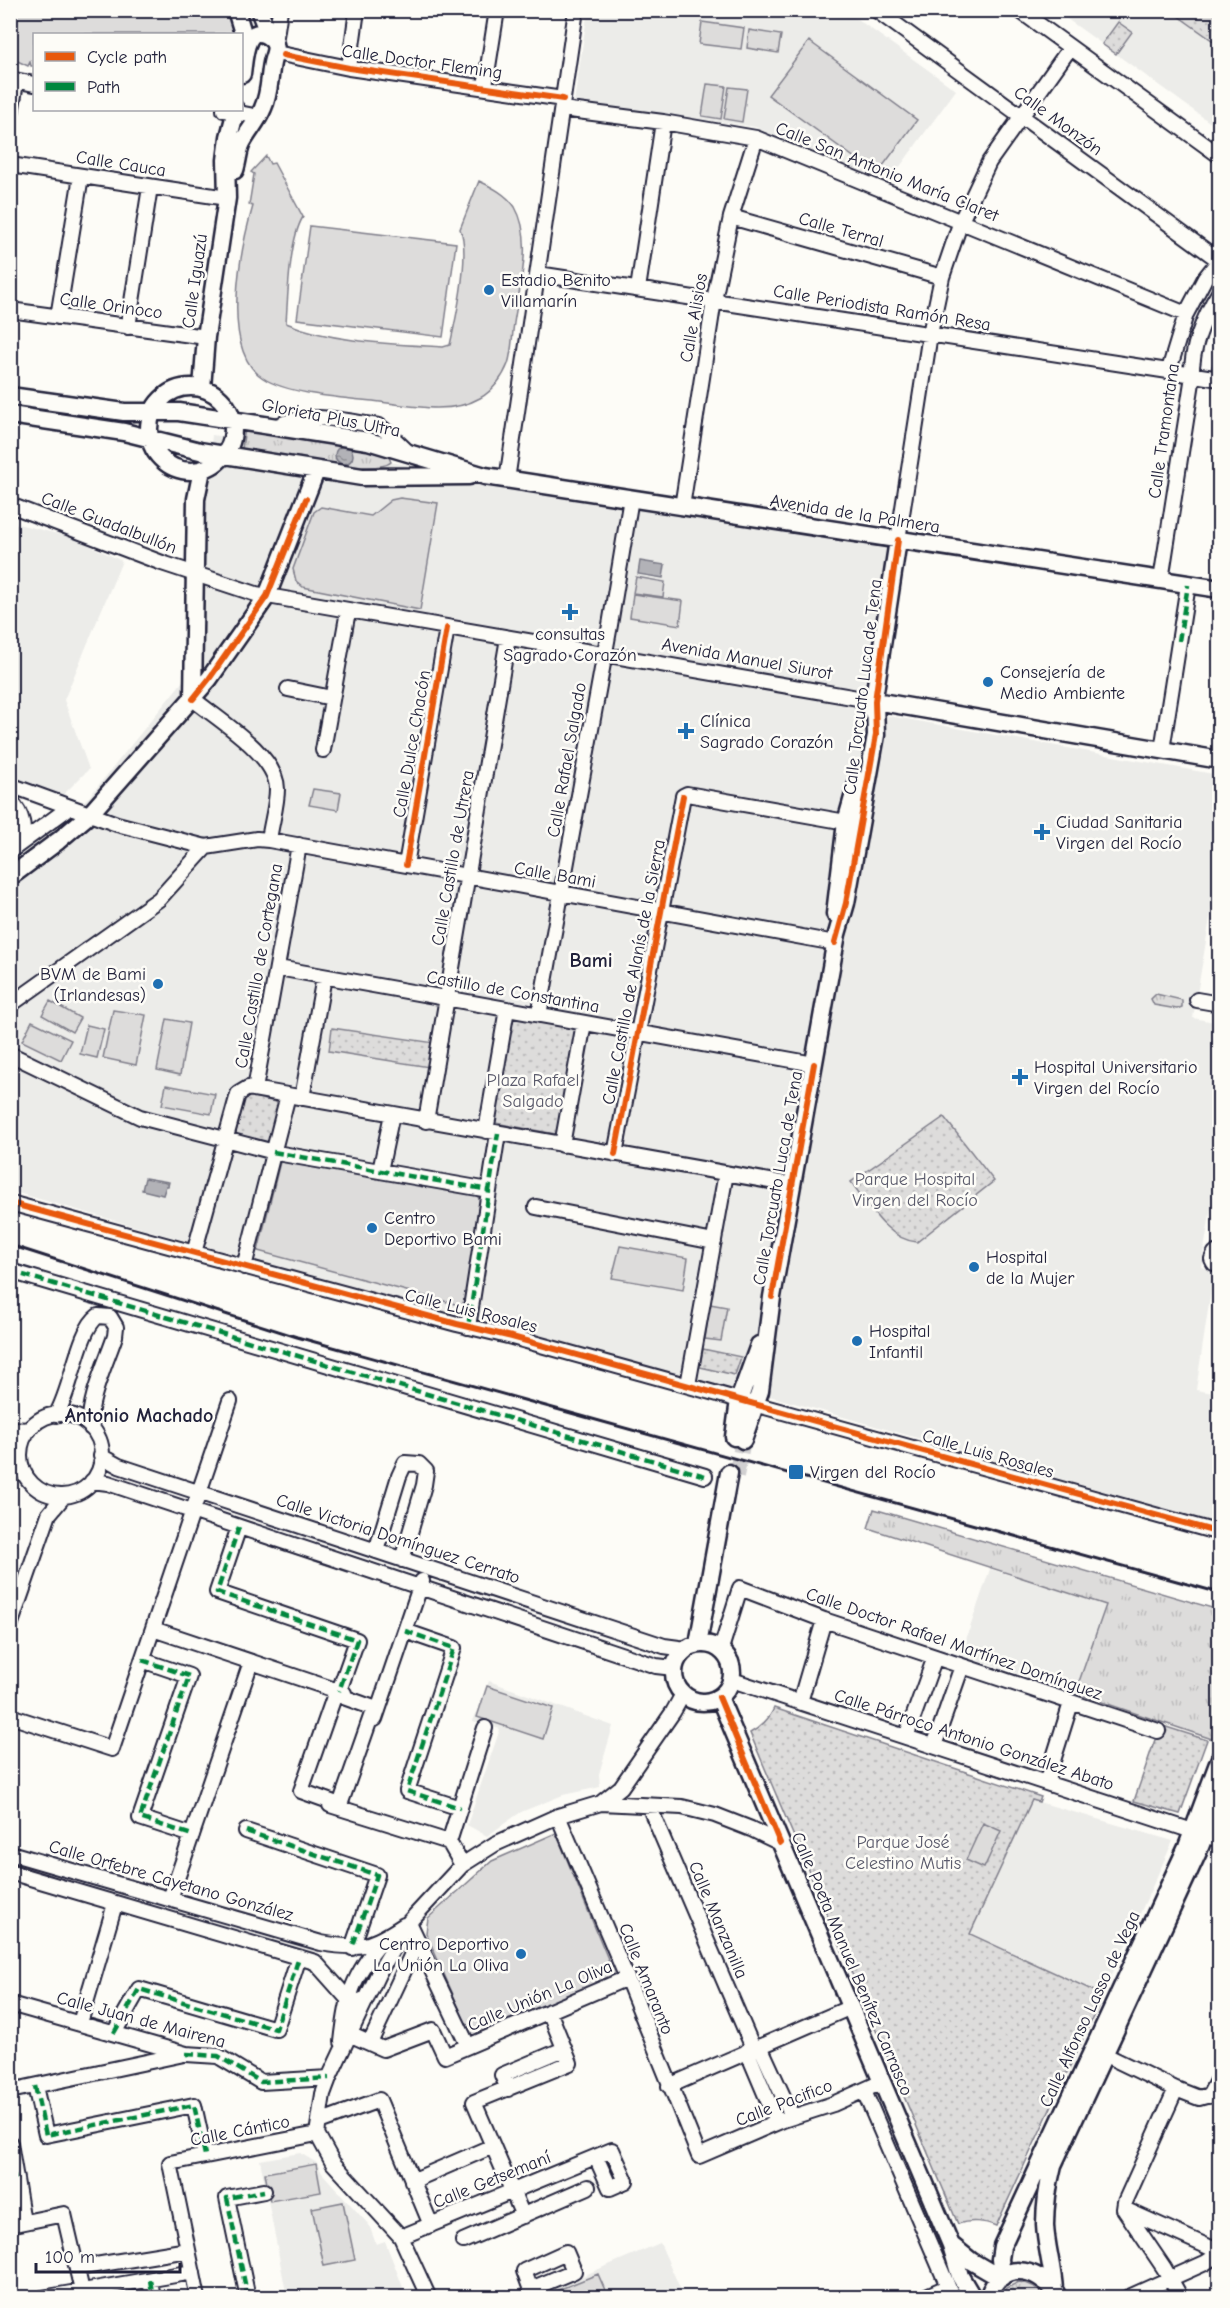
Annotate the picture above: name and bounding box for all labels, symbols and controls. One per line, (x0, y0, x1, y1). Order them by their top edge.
legend (33, 33, 243, 111)
street label: Calle Doctor Fleming (340, 40, 504, 84)
text: Cycle path (87, 47, 167, 68)
text: Path (87, 77, 120, 98)
street label: Calle Monzón (1009, 82, 1107, 160)
street label: Calle San Antonio María Claret (772, 118, 1002, 227)
street label: Calle Cauca (75, 147, 167, 181)
street label: Calle Terral (796, 208, 886, 252)
street label: Calle Iguazú (178, 232, 212, 330)
place label: Estadio Benito Villamarín (501, 270, 611, 312)
street label: Calle Alisios (676, 272, 712, 364)
street label: Calle Periodista Ramón Resa (772, 280, 992, 336)
marker: Estadio Benito Villamarín (482, 283, 496, 297)
street label: Calle Orinoco (58, 288, 164, 324)
street label: Calle Tramontana (1144, 362, 1184, 500)
street label: Glorieta Plus Ultra (260, 394, 402, 442)
street label: Calle Guadalbullón (38, 487, 180, 559)
street label: Avenida de la Palmera (768, 490, 942, 538)
street label: Calle Torcuato Luca de Tena (839, 578, 887, 796)
marker: consultas Sagrado Corazón (561, 603, 579, 621)
place label: consultas Sagrado Corazón (503, 624, 637, 666)
street label: Avenida Manuel Siurot (660, 634, 835, 684)
place label: Consejería de Medio Ambiente (1000, 662, 1125, 704)
street label: Calle Dulce Chacón (389, 669, 435, 819)
marker: Consejería de Medio Ambiente (981, 675, 995, 689)
street label: Calle Rafael Salgado (543, 681, 591, 839)
place label: Clínica Sagrado Corazón (700, 711, 833, 753)
marker: Clínica Sagrado Corazón (677, 722, 695, 740)
street label: Calle Castillo de Utrera (427, 769, 479, 947)
place label: Ciudad Sanitaria Virgen del Rocío (1056, 812, 1182, 854)
marker: Ciudad Sanitaria Virgen del Rocío (1033, 823, 1051, 841)
street label: Calle Castillo de Alanís de la Sierra (598, 838, 670, 1106)
street label: Calle Bami (512, 857, 598, 893)
street label: Calle Castillo de Cortegana (231, 862, 287, 1070)
district label: Bami (569, 949, 613, 972)
place label: BVM de Bami (Irlandesas) (40, 964, 146, 1006)
street label: Castillo de Constantina (425, 966, 601, 1018)
marker: BVM de Bami (Irlandesas) (151, 977, 165, 991)
place label: Hospital Universitario Virgen del Rocío (1034, 1057, 1197, 1099)
marker: Hospital Universitario Virgen del Rocío (1011, 1068, 1029, 1086)
street label: Calle Torcuato Luca de Tena (749, 1069, 807, 1287)
park label: Plaza Rafael Salgado (487, 1070, 579, 1112)
park label: Parque Hospital Virgen del Rocío (852, 1169, 978, 1211)
place label: Centro Deportivo Bami (384, 1208, 502, 1250)
marker: Centro Deportivo Bami (365, 1221, 379, 1235)
place label: Hospital de la Mujer (986, 1247, 1075, 1289)
marker: Hospital de la Mujer (967, 1260, 981, 1274)
street label: Calle Luis Rosales (403, 1284, 539, 1338)
place label: Hospital Infantil (869, 1321, 930, 1363)
marker: Hospital Infantil (850, 1334, 864, 1348)
district label: Antonio Machado (65, 1404, 213, 1427)
street label: Calle Luis Rosales (920, 1425, 1056, 1483)
place label: Virgen del Rocío (810, 1462, 936, 1483)
marker: Virgen del Rocío (787, 1463, 805, 1481)
street label: Calle Victoria Domínguez Cerrato (273, 1490, 523, 1588)
street label: Calle Doctor Rafael Martínez Domínguez (803, 1583, 1105, 1705)
street label: Calle Párroco Antonio González Abato (831, 1685, 1117, 1795)
street label: Calle Poeta Manuel Benítez Carrasco (787, 1829, 917, 2099)
park label: Parque José Celestino Mutis (845, 1832, 961, 1874)
street label: Calle Orfebre Cayetano González (46, 1836, 296, 1926)
street label: Calle Manzanilla (684, 1858, 752, 1982)
street label: Calle Alfonso Lasso de Vega (1035, 1907, 1145, 2111)
street label: Calle Amaranto (614, 1920, 678, 2038)
place label: Centro Deportivo La Unión La Oliva (373, 1934, 509, 1976)
marker: Centro Deportivo La Unión La Oliva (514, 1947, 528, 1961)
street label: Calle Unión La Oliva (464, 1956, 616, 2036)
street label: Calle Juan de Mairena (54, 1987, 228, 2053)
street label: Calle Pacifico (733, 2075, 835, 2131)
street label: Calle Cántico (188, 2111, 292, 2151)
street label: Calle Getsemaní (430, 2147, 555, 2213)
scale bar (36, 2236, 180, 2274)
text: 100 m (45, 2247, 95, 2268)

